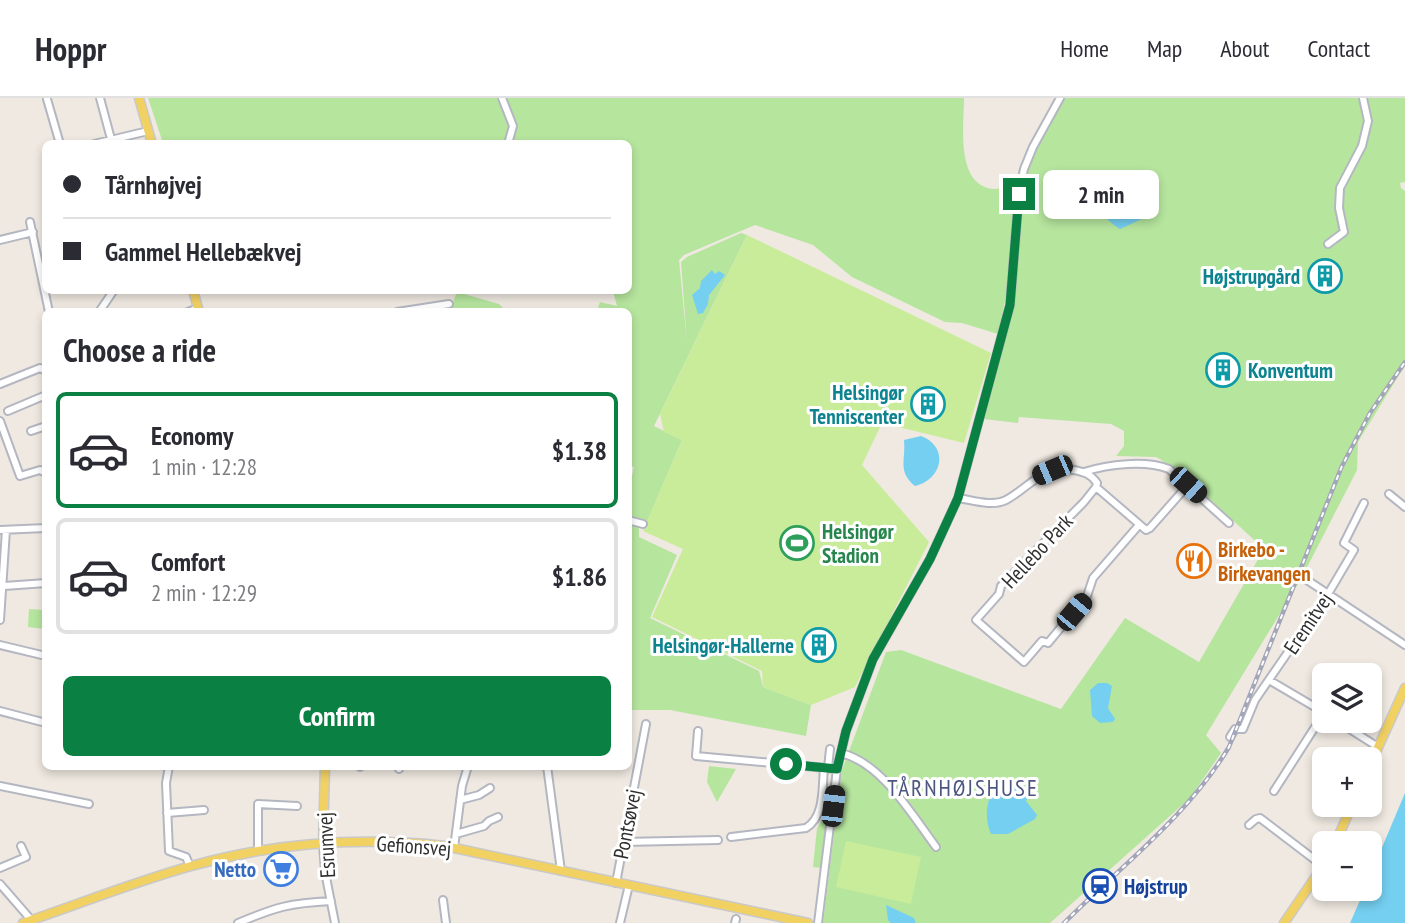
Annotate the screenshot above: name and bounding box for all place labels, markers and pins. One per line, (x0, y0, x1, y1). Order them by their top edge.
building icon: Højstrupgård (1306, 257, 1344, 295)
place label: Højstrupgård (1203, 263, 1300, 290)
building icon: Konventum (1204, 351, 1242, 389)
place label: Konventum (1248, 357, 1333, 384)
place label: Helsingør Tenniscenter (810, 379, 905, 430)
building icon: Helsingør Tenniscenter (909, 385, 947, 423)
place label: Helsingør Stadion (822, 518, 894, 569)
sports icon: Helsingør Stadion (778, 524, 816, 562)
place label: Birkebo - Birkevangen (1218, 536, 1311, 587)
restaurant icon: Birkebo - Birkevangen (1175, 542, 1213, 580)
building icon: Helsingør-Hallerne (800, 626, 838, 664)
place label: Helsingør-Hallerne (652, 632, 794, 659)
supermarket icon: Netto (262, 850, 300, 888)
place label: Netto (214, 856, 256, 883)
station icon: Højstrup (1081, 867, 1119, 905)
place label: Højstrup (1124, 873, 1188, 900)

